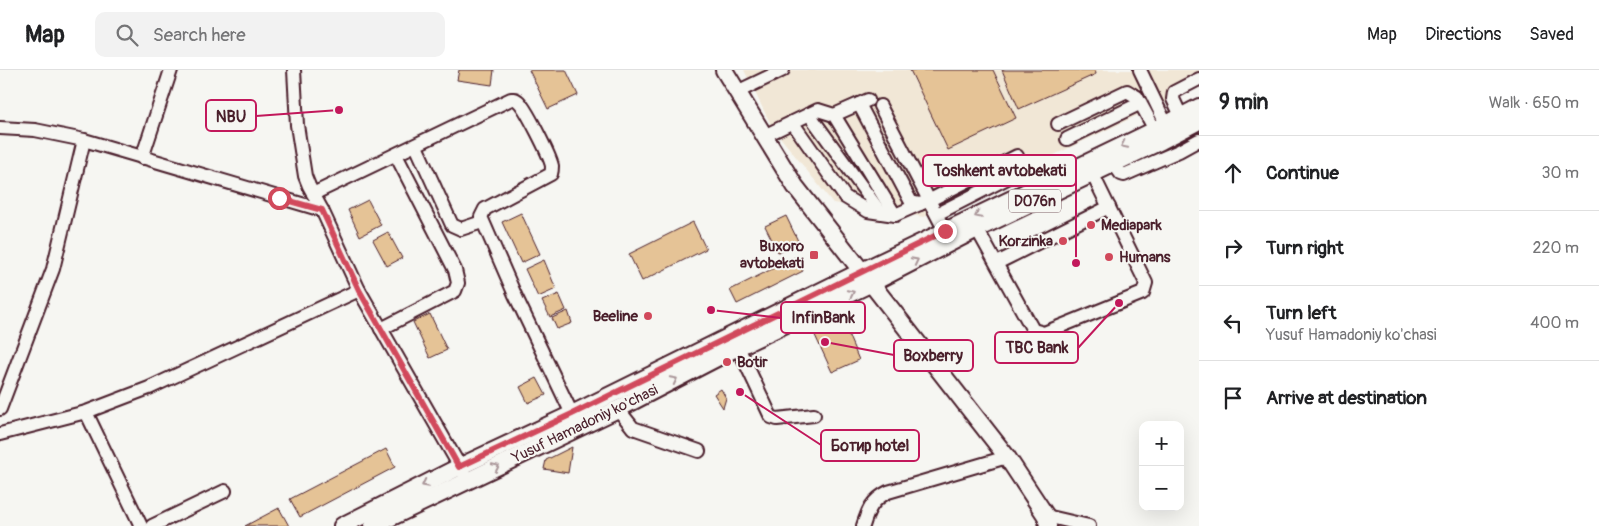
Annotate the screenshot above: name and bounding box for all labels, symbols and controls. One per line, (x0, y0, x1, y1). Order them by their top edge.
search box (95, 12, 445, 57)
text: Map (25, 20, 65, 49)
icon: search (113, 21, 141, 49)
text: Search here (153, 23, 246, 47)
text: Map (1367, 23, 1397, 46)
text: Directions (1425, 23, 1501, 46)
text: Saved (1529, 23, 1574, 46)
text: 9 min (1219, 89, 1268, 116)
text: Walk · 650 m (1489, 93, 1579, 113)
callout: NBU (206, 100, 256, 131)
text: NBU (216, 107, 247, 127)
one-way arrow (1120, 139, 1129, 149)
callout: Toshkent avtobekati (923, 155, 1076, 186)
icon: ahead (1219, 159, 1247, 187)
text: Toshkent avtobekati (933, 161, 1067, 181)
text: Continue (1266, 161, 1339, 185)
text: 30 m (1541, 163, 1579, 183)
route start (268, 187, 291, 210)
road number: D076n (1009, 190, 1061, 212)
one-way arrow (974, 209, 983, 219)
place label: Mediapark (1101, 216, 1163, 235)
marker: Mediapark (1085, 219, 1097, 231)
route end (934, 220, 957, 243)
place label: Korzinka (998, 232, 1053, 251)
icon: right (1219, 234, 1247, 262)
marker: Korzinka (1057, 235, 1069, 247)
text: Turn right (1266, 236, 1344, 260)
place label: Buxoro avtobekati (740, 237, 804, 273)
text: 220 m (1533, 238, 1579, 258)
place label: Humans (1119, 248, 1171, 267)
marker: Buxoro avtobekati (808, 249, 820, 261)
marker: Humans (1103, 251, 1115, 263)
one-way arrow (910, 257, 919, 267)
one-way arrow (846, 289, 855, 300)
text: Turn left (1266, 301, 1336, 325)
callout: InfinBank (781, 302, 865, 333)
place label: Beeline (593, 307, 639, 326)
text: InfinBank (791, 308, 855, 328)
icon: left (1219, 309, 1247, 337)
marker: Beeline (642, 310, 654, 322)
text: 400 m (1530, 313, 1579, 333)
text: Yusuf Hamadoniy ko'chasi (1266, 325, 1437, 345)
callout: TBC Bank (995, 332, 1078, 363)
text: TBC Bank (1004, 338, 1069, 358)
callout: Boxberry (894, 340, 973, 371)
text: Boxberry (903, 346, 963, 366)
place label: Botir (737, 353, 768, 372)
marker: Botir (721, 356, 733, 368)
one-way arrow (668, 377, 677, 387)
street label: Yusuf Hamadoniy ko'chasi (508, 380, 661, 468)
icon: arrive (1219, 384, 1247, 412)
text: Arrive at destination (1266, 386, 1427, 410)
map controls (1139, 421, 1184, 511)
button: + (1139, 421, 1184, 466)
callout: Ботир hotel (821, 430, 919, 461)
text: Ботир hotel (831, 436, 909, 456)
one-way arrow (491, 463, 500, 473)
button: − (1139, 466, 1184, 511)
one-way arrow (422, 478, 431, 488)

